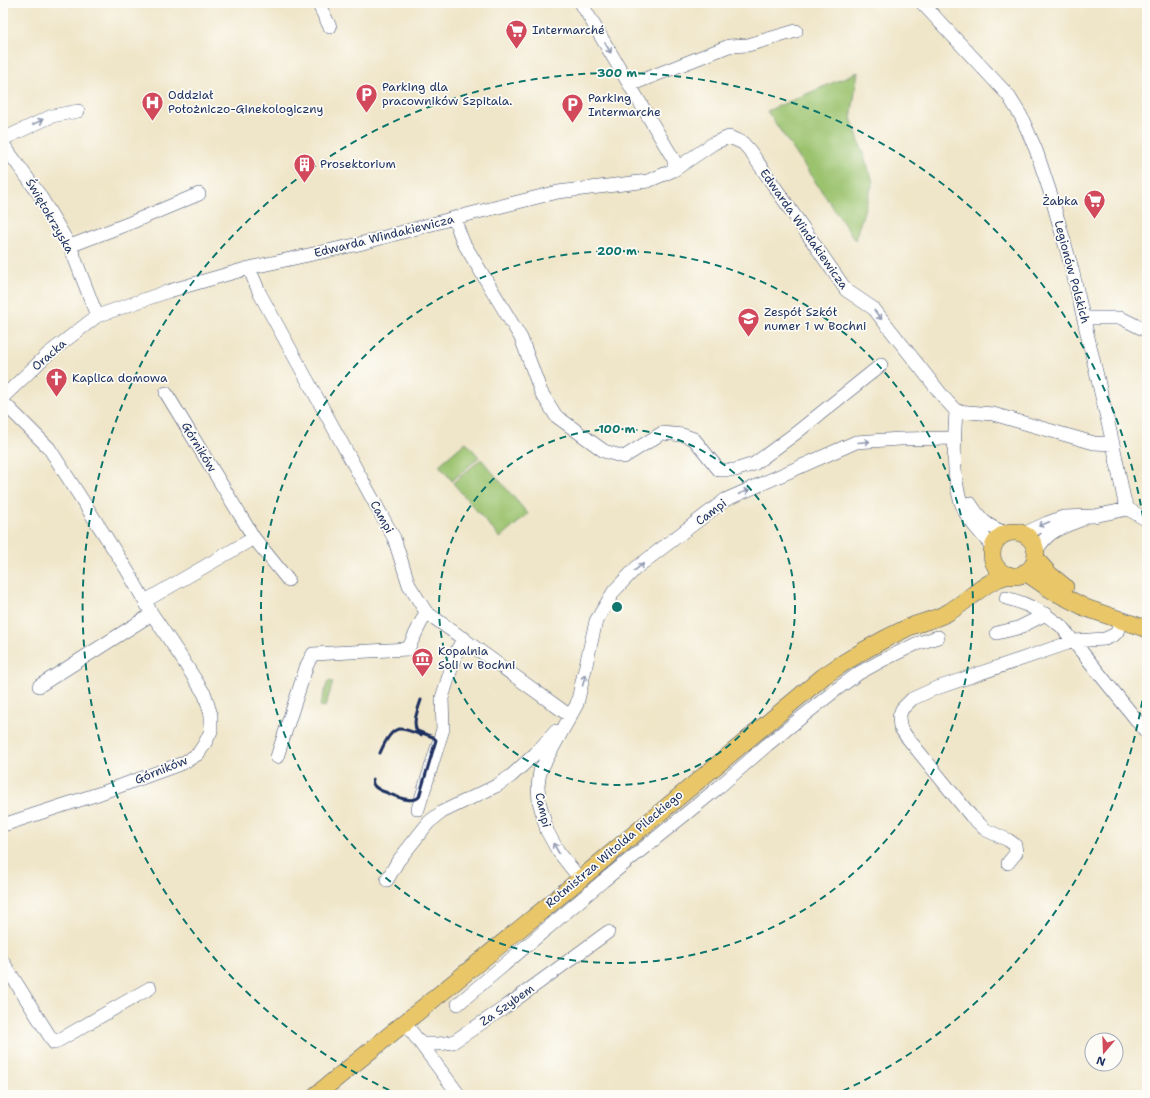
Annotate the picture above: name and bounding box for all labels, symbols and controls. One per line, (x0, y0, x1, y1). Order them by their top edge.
supermarket icon: Intermarché (504, 17, 530, 50)
place label: Intermarché (532, 22, 605, 38)
one-way arrow (605, 42, 613, 54)
text: 300 m (597, 65, 637, 81)
place label: Parking dla pracowników Szpitala. (382, 79, 512, 109)
parking icon: Parking dla pracowników Szpitala. (354, 81, 380, 114)
place label: Oddział Położniczo-Ginekologiczny (168, 87, 323, 117)
hospital icon: Oddział Położniczo-Ginekologiczny (140, 89, 166, 122)
place label: Parking Intermarche (588, 90, 661, 120)
parking icon: Parking Intermarche (560, 92, 586, 125)
one-way arrow (32, 118, 44, 125)
building icon: Prosektorium (291, 151, 317, 184)
place label: Prosektorium (320, 156, 396, 172)
street label: Edwarda Windakiewicza (756, 166, 852, 293)
street label: Świętokrzyska (22, 176, 78, 257)
supermarket icon: Żabka (1081, 188, 1107, 221)
place label: Żabka (1043, 193, 1079, 209)
street label: Edwarda Windakiewicza (312, 211, 456, 261)
street label: Legionów Polskich (1051, 219, 1093, 325)
text: 200 m (597, 243, 637, 259)
place label: Zespół Szkół numer 1 w Bochni (764, 304, 866, 334)
school or university icon: Zespół Szkół numer 1 w Bochni (736, 306, 762, 339)
one-way arrow (874, 310, 883, 321)
street label: Oracka (28, 335, 70, 374)
church icon: Kaplica domowa (44, 365, 70, 398)
place label: Kaplica domowa (72, 370, 168, 386)
street label: Górników (178, 419, 221, 476)
text: 100 m (599, 421, 636, 437)
one-way arrow (857, 438, 870, 445)
one-way arrow (738, 487, 750, 495)
street label: Campi (692, 495, 730, 529)
street label: Campi (367, 498, 397, 536)
one-way arrow (1039, 521, 1051, 528)
one-way arrow (633, 562, 644, 571)
centre of rings (610, 600, 624, 614)
place label: Kopalnia Soli w Bochni (438, 643, 515, 673)
museum icon: Kopalnia Soli w Bochni (410, 645, 436, 678)
one-way arrow (580, 674, 588, 687)
street label: Górników (132, 752, 190, 788)
street label: Rotmistrza Witolda Pileckiego (542, 787, 686, 911)
street label: Campi (531, 791, 555, 829)
one-way arrow (552, 842, 560, 854)
street label: Za Szybem (477, 980, 537, 1030)
north arrow (1084, 1032, 1124, 1072)
text: N (1094, 1052, 1107, 1069)

